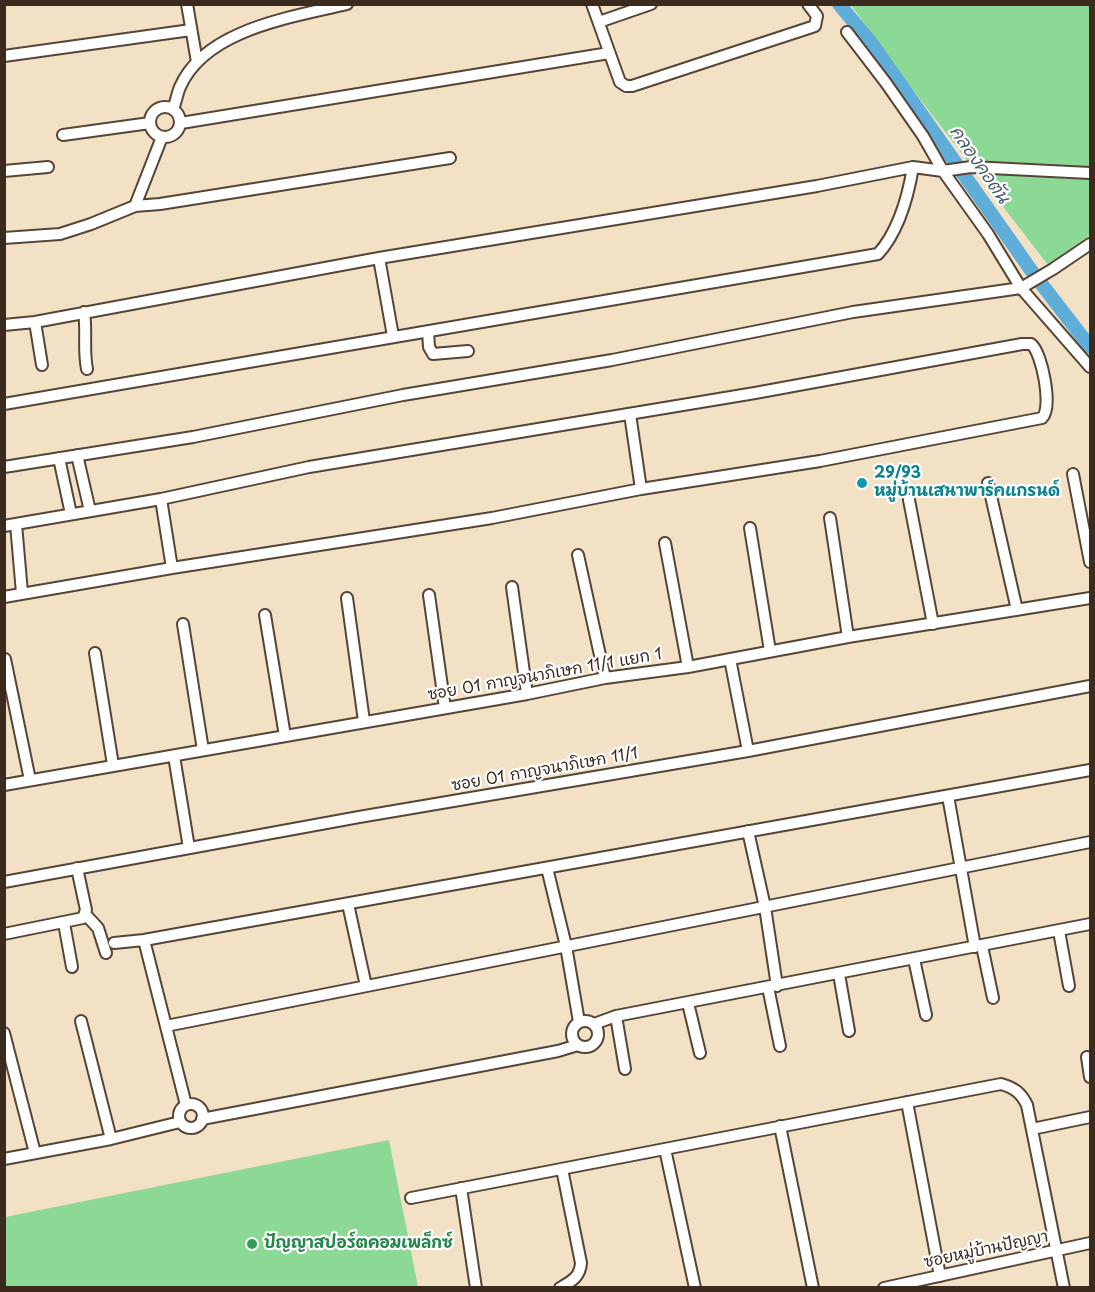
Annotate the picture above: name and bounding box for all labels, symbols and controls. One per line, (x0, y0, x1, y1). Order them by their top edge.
water label: คลองคอตัน (944, 122, 1014, 208)
place label: 29/93 หมู่บ้านเสนาพาร์คแกรนด์ (874, 464, 1060, 502)
marker: 29/93 หมู่บ้านเสนาพาร์คแกรนด์ (855, 476, 869, 490)
street label: ซอย 01 กาญจนาภิเษก 11/1 แยก 1 (426, 645, 664, 705)
street label: ซอย 01 กาญจนาภิเษก 11/1 (450, 744, 640, 796)
street label: ซอยหมู่บ้านปัญญา (922, 1227, 1050, 1273)
place label: ปัญญาสปอร์ตคอมเพล็กซ์ (264, 1234, 453, 1254)
marker: ปัญญาสปอร์ตคอมเพล็กซ์ (245, 1237, 259, 1251)

